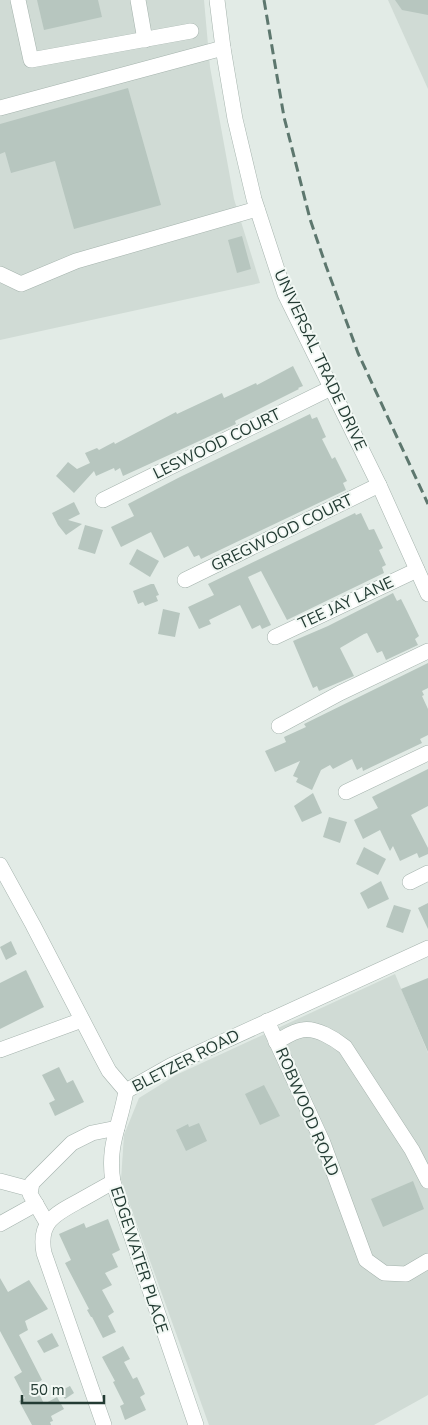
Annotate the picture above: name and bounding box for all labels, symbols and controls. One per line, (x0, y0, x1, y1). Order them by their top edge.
street label: UNIVERSAL TRADE DRIVE (268, 266, 372, 454)
street label: LESWOOD COURT (149, 403, 285, 485)
street label: GREGWOOD COURT (207, 489, 357, 577)
street label: TEE JAY LANE (295, 571, 397, 635)
street label: BLETZER ROAD (128, 1024, 244, 1098)
street label: ROBWOOD ROAD (270, 1044, 344, 1180)
street label: EDGEWATER PLACE (105, 1184, 173, 1336)
scale bar (22, 1372, 105, 1404)
text: 50 m (30, 1380, 65, 1400)

